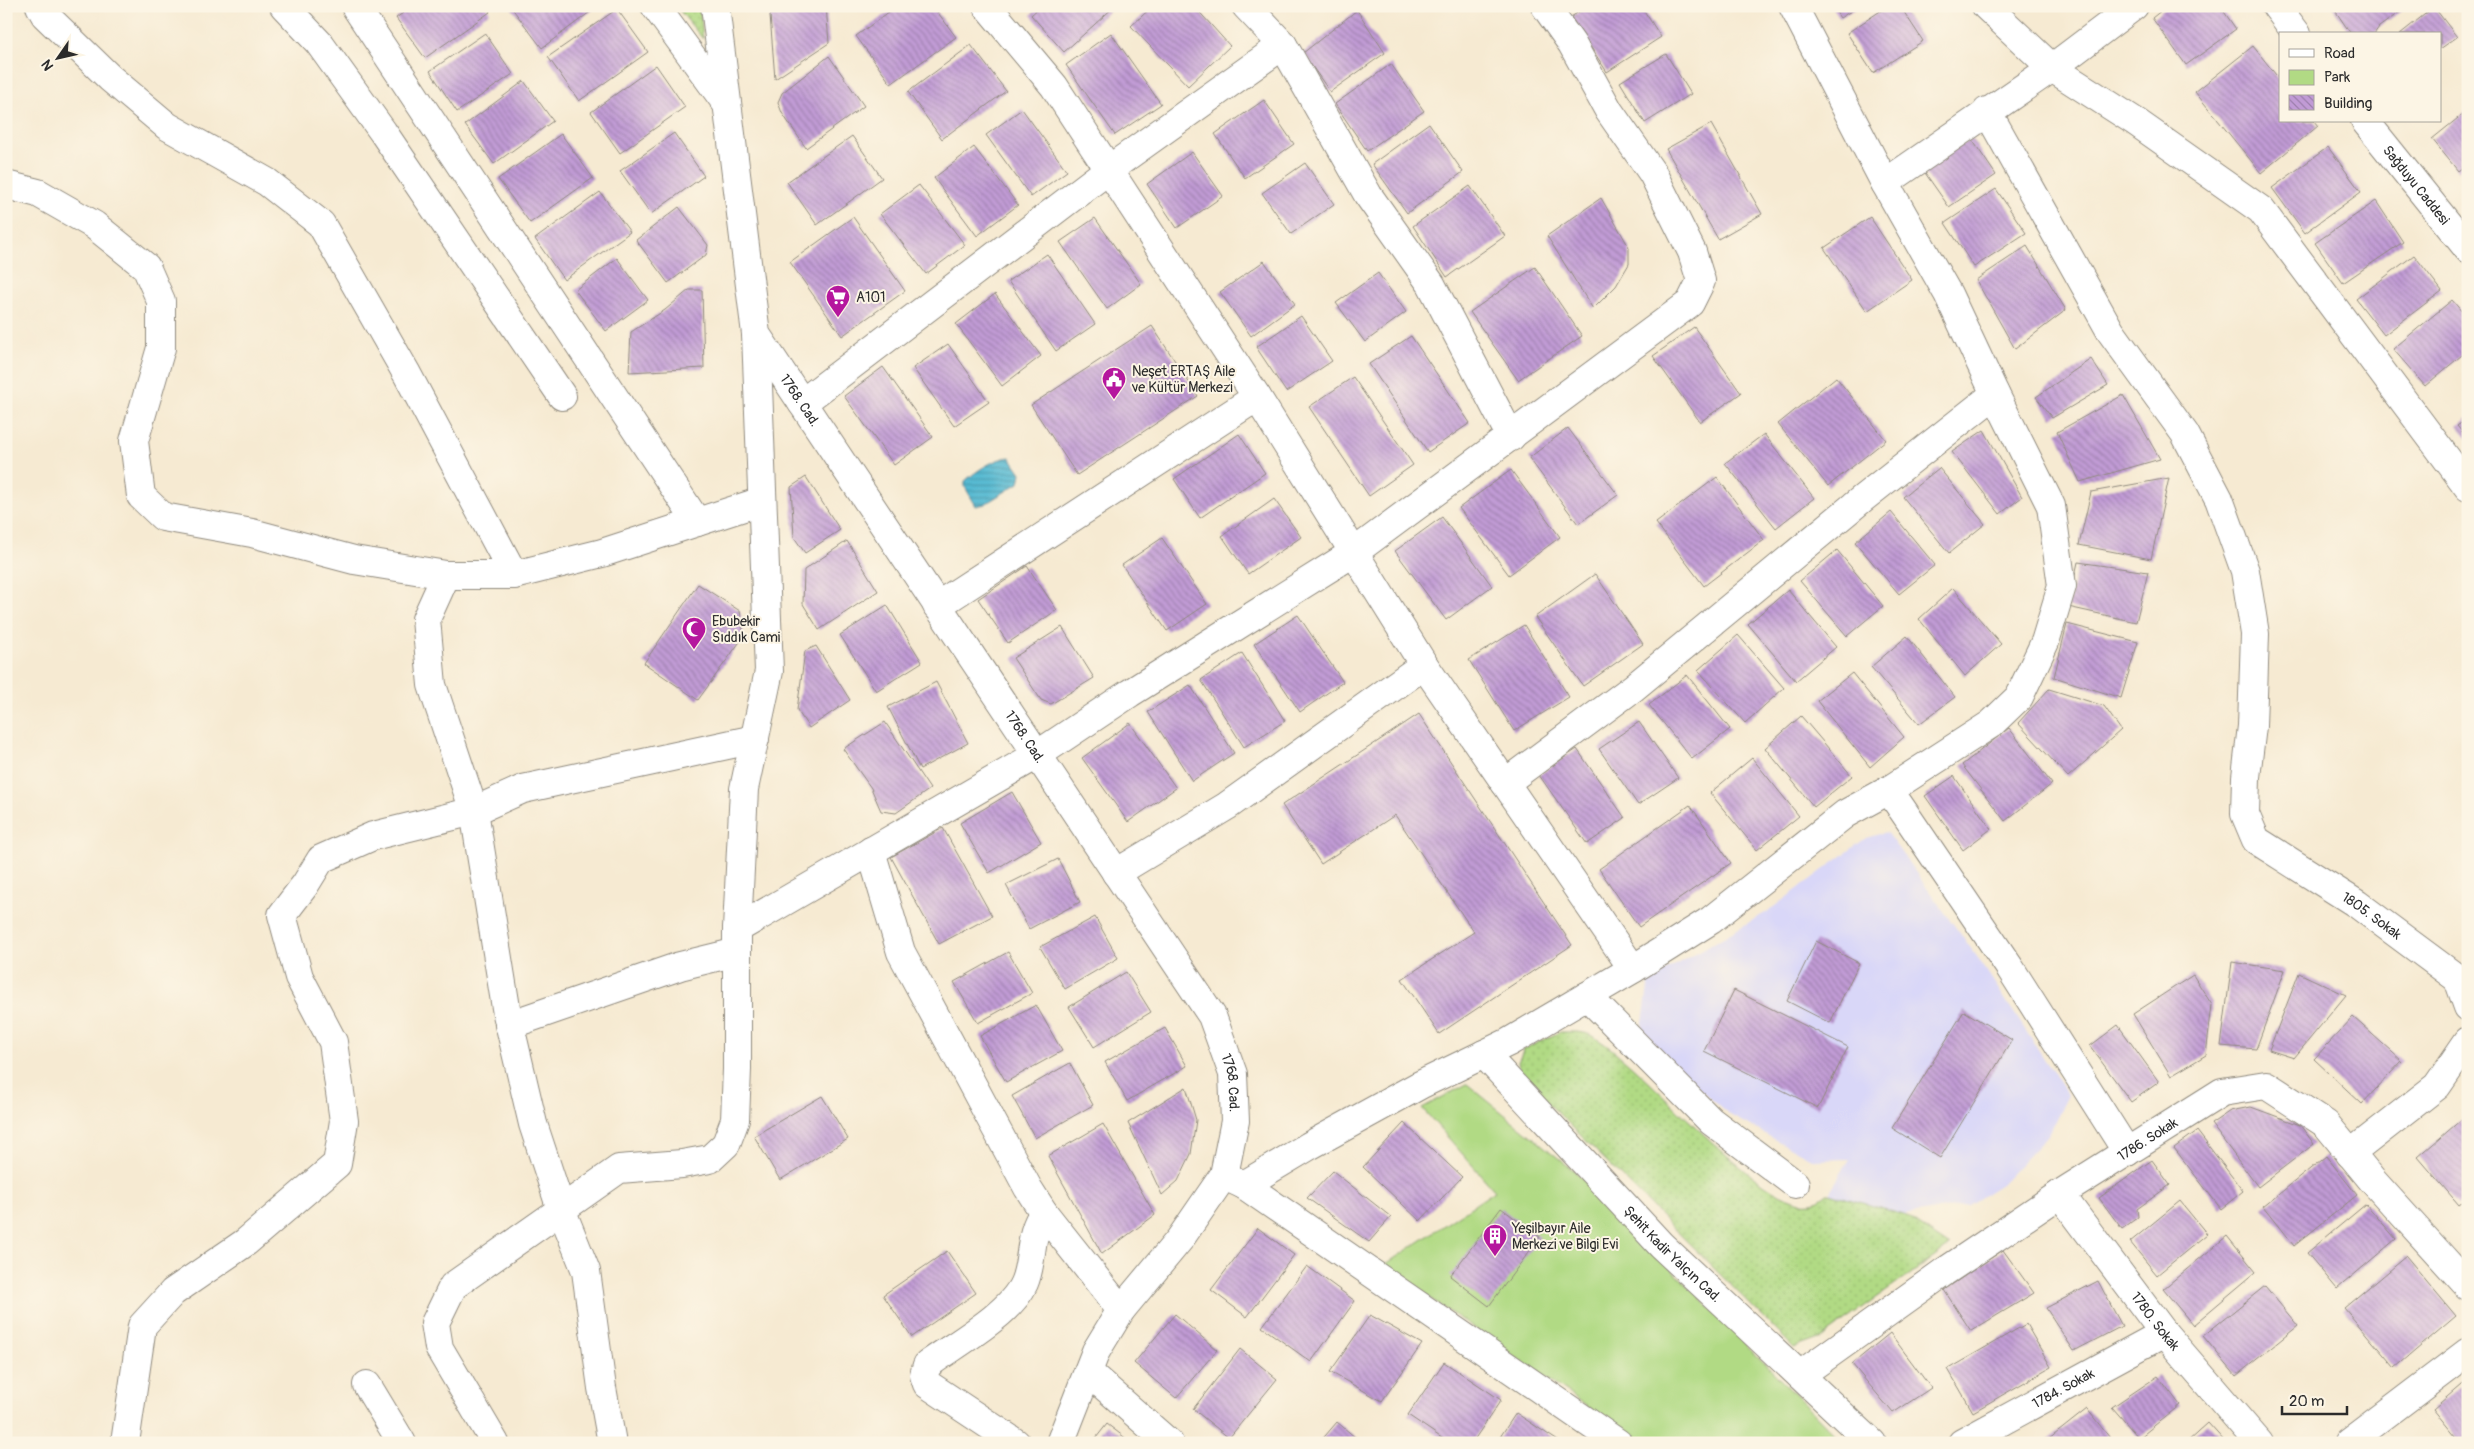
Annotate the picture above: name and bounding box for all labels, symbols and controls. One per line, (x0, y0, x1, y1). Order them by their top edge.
north arrow (32, 32, 82, 82)
legend (2279, 32, 2442, 122)
text: Road (2324, 44, 2355, 63)
text: N (38, 56, 57, 74)
text: Park (2324, 68, 2351, 87)
text: Building (2324, 94, 2372, 113)
street label: Sağduyu Caddesi (2379, 142, 2453, 229)
supermarket icon: A101 (825, 284, 851, 318)
place label: A101 (856, 289, 886, 306)
place label: Neşet ERTAŞ Aile ve Kültür Merkezi (1131, 363, 1235, 396)
public building icon: Neşet ERTAŞ Aile ve Kültür Merkezi (1101, 366, 1127, 400)
street label: 1768. Cad. (776, 371, 823, 430)
place label: Ebubekir Sıddık Cami (712, 613, 781, 646)
mosque icon: Ebubekir Sıddık Cami (681, 616, 707, 650)
street label: 1768. Cad. (1001, 708, 1048, 766)
street label: 1805. Sokak (2338, 889, 2405, 943)
street label: 1768. Cad. (1217, 1051, 1243, 1112)
street label: 1786. Sokak (2114, 1114, 2181, 1165)
street label: Şehit Kadir Yalçın Cad. (1620, 1203, 1725, 1306)
place label: Yeşilbayır Aile Merkezi ve Bilgi Evi (1511, 1220, 1619, 1253)
building icon: Yeşilbayır Aile Merkezi ve Bilgi Evi (1482, 1223, 1508, 1257)
street label: 1780. Sokak (2127, 1289, 2183, 1354)
street label: 1784. Sokak (2029, 1365, 2097, 1412)
scale bar (2282, 1384, 2346, 1416)
text: 20 m (2289, 1392, 2324, 1411)

